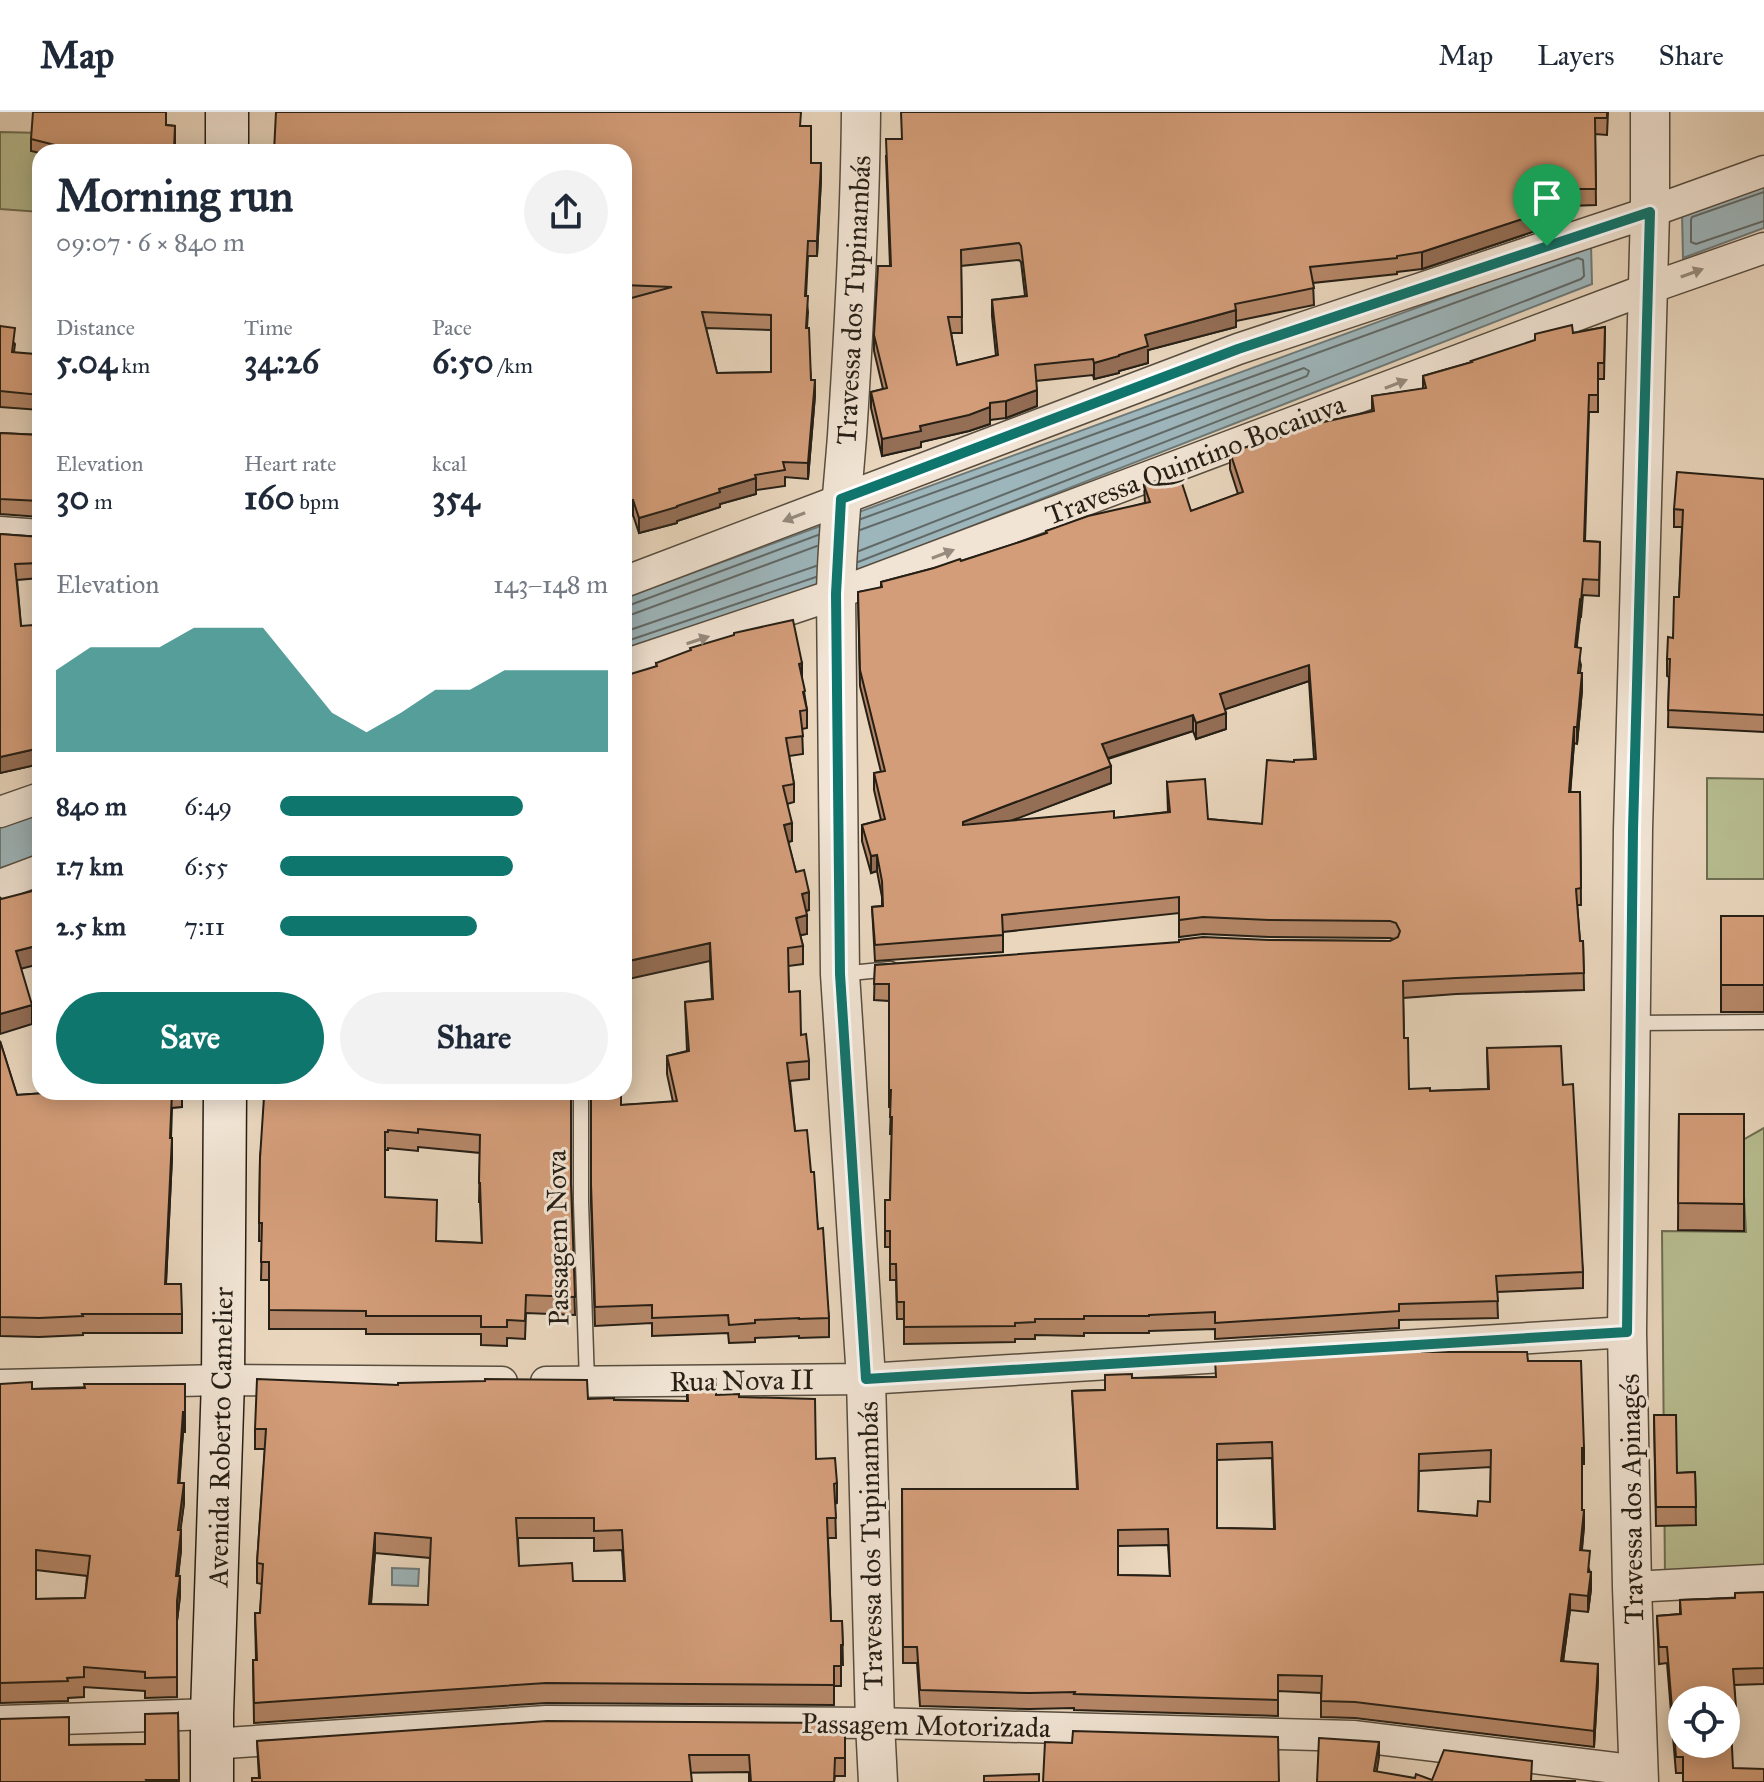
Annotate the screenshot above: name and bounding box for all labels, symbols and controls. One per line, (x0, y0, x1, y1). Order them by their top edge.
text: Map (40, 32, 114, 78)
text: Map (1438, 38, 1493, 73)
text: Layers (1537, 38, 1615, 73)
text: Share (1659, 38, 1724, 73)
street label: Travessa dos Tupinambás (828, 154, 879, 446)
pin (1513, 164, 1581, 246)
text: Morning run (56, 169, 293, 223)
button: share (524, 170, 608, 254)
icon: arrive (1525, 176, 1569, 220)
text: 09:07 · 6 × 840 m (56, 226, 245, 258)
one-way arrow (1681, 267, 1705, 279)
text: Distance (56, 314, 135, 341)
text: Time (244, 314, 293, 341)
text: Pace (432, 314, 472, 341)
text: 5.04 (56, 341, 117, 382)
text: 34:26 (244, 341, 319, 382)
text: 6:50 (432, 341, 494, 382)
text: km (117, 352, 150, 379)
text: /km (494, 352, 533, 379)
one-way arrow (1384, 377, 1408, 389)
street label: Travessa Quintino Bocaiuva (1040, 386, 1350, 533)
text: Elevation (56, 450, 143, 477)
text: Heart rate (244, 450, 337, 477)
text: kcal (432, 450, 467, 477)
text: 30 (56, 477, 89, 518)
text: 160 (244, 477, 295, 518)
text: 354 (432, 477, 479, 518)
text: m (89, 488, 113, 515)
text: bpm (295, 488, 339, 515)
one-way arrow (782, 511, 806, 524)
one-way arrow (931, 547, 955, 560)
text: Elevation (56, 568, 159, 600)
text: 143–148 m (493, 568, 608, 600)
one-way arrow (686, 633, 710, 646)
text: 840 m (56, 790, 127, 822)
text: 6:49 (184, 790, 232, 822)
text: 1.7 km (56, 850, 124, 882)
text: 6:55 (184, 850, 228, 882)
text: 2.5 km (56, 910, 126, 942)
text: 7:11 (184, 910, 225, 942)
button: Save (56, 992, 324, 1084)
button: Share (340, 992, 608, 1084)
street label: Passagem Nova (538, 1149, 577, 1326)
street label: Avenida Roberto Camelier (200, 1286, 241, 1588)
street label: Rua Nova II (669, 1362, 815, 1399)
street label: Travessa dos Apinagés (1612, 1373, 1651, 1625)
street label: Travessa dos Tupinambás (850, 1401, 891, 1691)
map controls (1668, 1686, 1740, 1758)
button: locate (1668, 1686, 1740, 1758)
street label: Passagem Motorizada (801, 1706, 1051, 1745)

